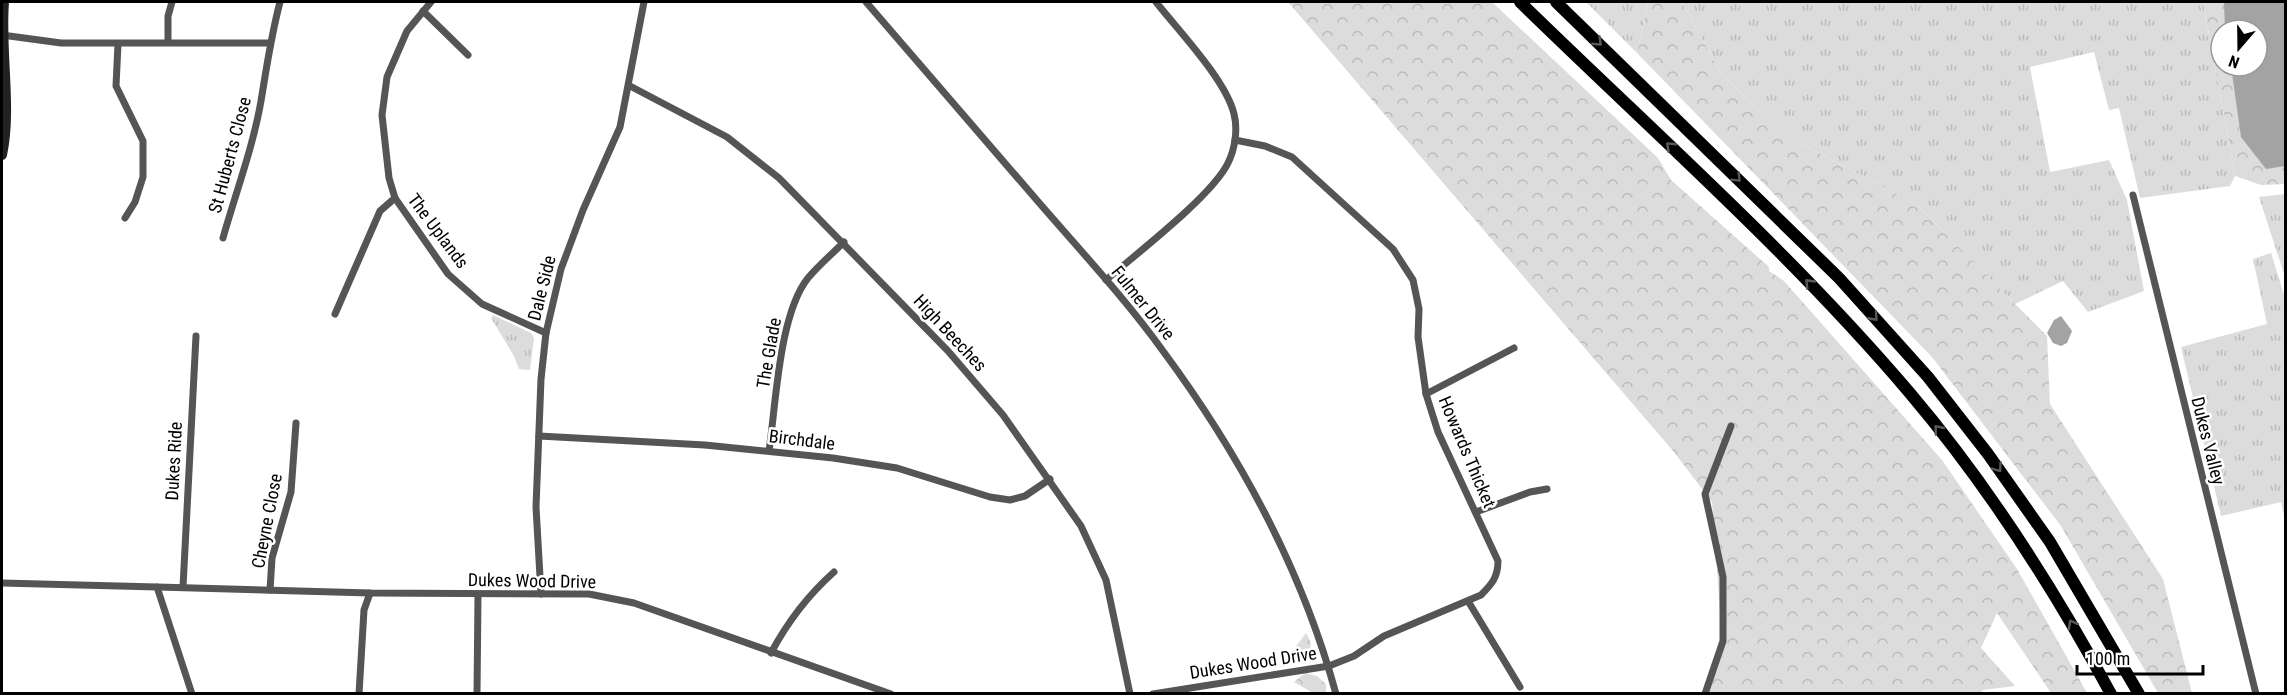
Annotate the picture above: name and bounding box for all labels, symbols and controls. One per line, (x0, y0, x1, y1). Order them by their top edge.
north arrow (2209, 18, 2269, 78)
one-way arrow (1591, 35, 1601, 46)
text: N (2226, 51, 2242, 72)
street label: St Huberts Close (204, 94, 255, 215)
one-way arrow (1667, 142, 1678, 153)
one-way arrow (1731, 171, 1741, 182)
street label: The Uplands (403, 189, 473, 272)
street label: Dale Side (523, 253, 560, 323)
street label: Fulmer Drive (1107, 262, 1179, 344)
one-way arrow (1805, 279, 1816, 289)
street label: High Beeches (909, 290, 991, 375)
one-way arrow (1867, 310, 1878, 321)
street label: The Glade (752, 316, 785, 390)
street label: Howards Thicket (1435, 393, 1500, 511)
street label: Dukes Valley (2187, 395, 2230, 488)
street label: Dukes Ride (161, 421, 186, 501)
street label: Birchdale (768, 425, 836, 454)
one-way arrow (1935, 425, 1946, 436)
one-way arrow (1991, 461, 2002, 472)
street label: Cheyne Close (247, 472, 286, 570)
street label: Dukes Wood Drive (468, 569, 596, 592)
one-way arrow (2068, 620, 2079, 630)
scale bar (2077, 638, 2203, 676)
street label: Dukes Wood Drive (1188, 642, 1318, 683)
text: 100 m (2086, 648, 2130, 669)

